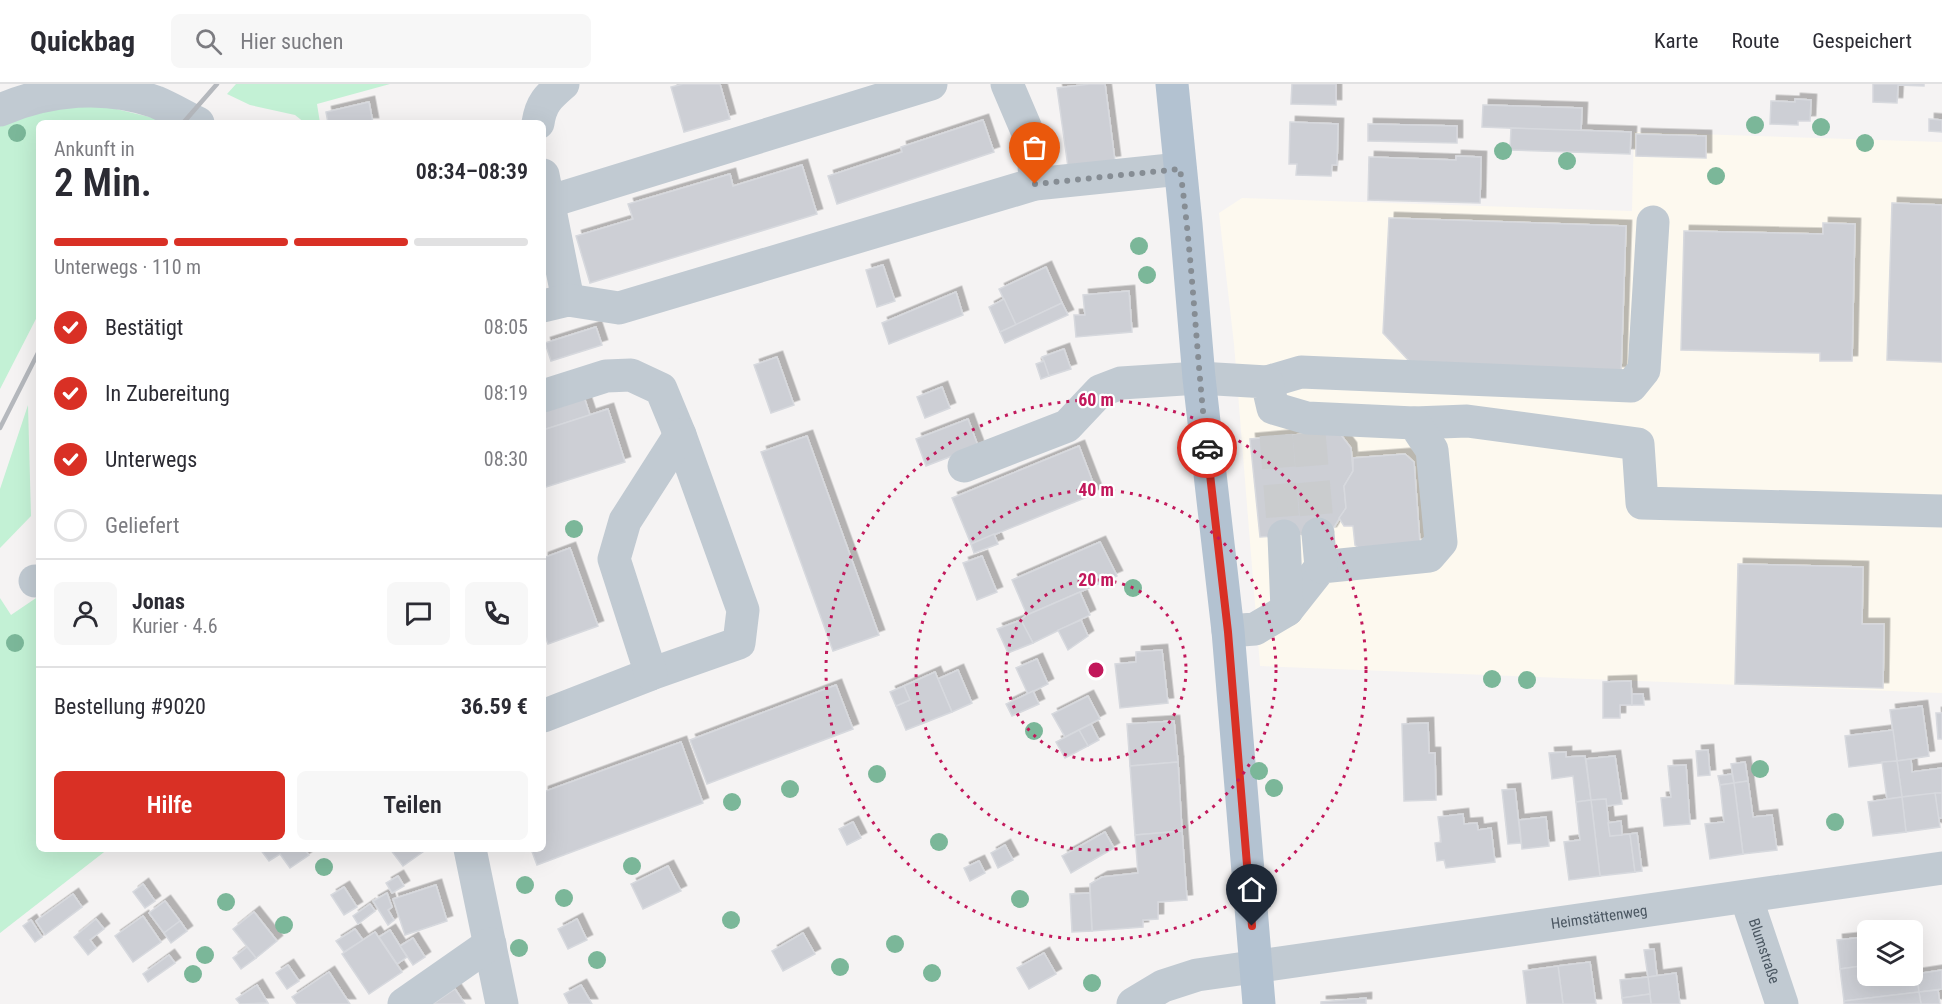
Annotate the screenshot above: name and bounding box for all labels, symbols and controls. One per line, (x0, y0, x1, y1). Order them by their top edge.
search box (171, 14, 591, 68)
text: Quickbag (30, 25, 135, 58)
icon: search (192, 25, 225, 58)
text: Hier suchen (240, 29, 343, 54)
text: Karte (1654, 29, 1698, 53)
text: Route (1731, 29, 1779, 53)
text: Gespeichert (1812, 29, 1912, 53)
pin (1009, 122, 1060, 184)
icon: bag (1018, 131, 1051, 164)
text: Ankunft in (54, 137, 135, 161)
text: 08:34–08:39 (416, 159, 528, 184)
text: 2 Min. (54, 160, 152, 206)
text: Unterwegs · 110 m (54, 255, 201, 279)
icon: check (54, 311, 87, 344)
text: Bestätigt (105, 315, 183, 340)
text: 08:05 (484, 315, 528, 339)
icon: check (54, 377, 87, 410)
text: In Zubereitung (105, 381, 230, 406)
text: 08:19 (484, 381, 528, 405)
text: 60 m (1078, 389, 1114, 410)
courier (1177, 418, 1237, 478)
icon: car (1191, 432, 1224, 465)
icon: check (54, 443, 87, 476)
text: Unterwegs (105, 447, 197, 472)
text: 08:30 (484, 447, 528, 471)
text: 40 m (1078, 479, 1114, 500)
text: Geliefert (105, 513, 180, 538)
text: 20 m (1078, 569, 1114, 590)
button: person (54, 582, 117, 645)
button: chat (387, 582, 450, 645)
button: phone (465, 582, 528, 645)
text: Jonas (132, 589, 185, 614)
text: Kurier · 4.6 (132, 614, 218, 638)
centre of rings (1086, 660, 1106, 680)
text: Bestellung #9020 (54, 694, 206, 719)
text: 36.59 € (461, 694, 528, 719)
button: Hilfe (54, 771, 285, 840)
button: Teilen (297, 771, 528, 840)
pin (1226, 864, 1277, 926)
icon: home (1235, 873, 1268, 906)
street label: Heimstättenweg (1550, 901, 1648, 933)
street label: Blumstraße (1745, 916, 1784, 986)
map controls (1857, 920, 1923, 986)
button: layers (1857, 920, 1923, 986)

